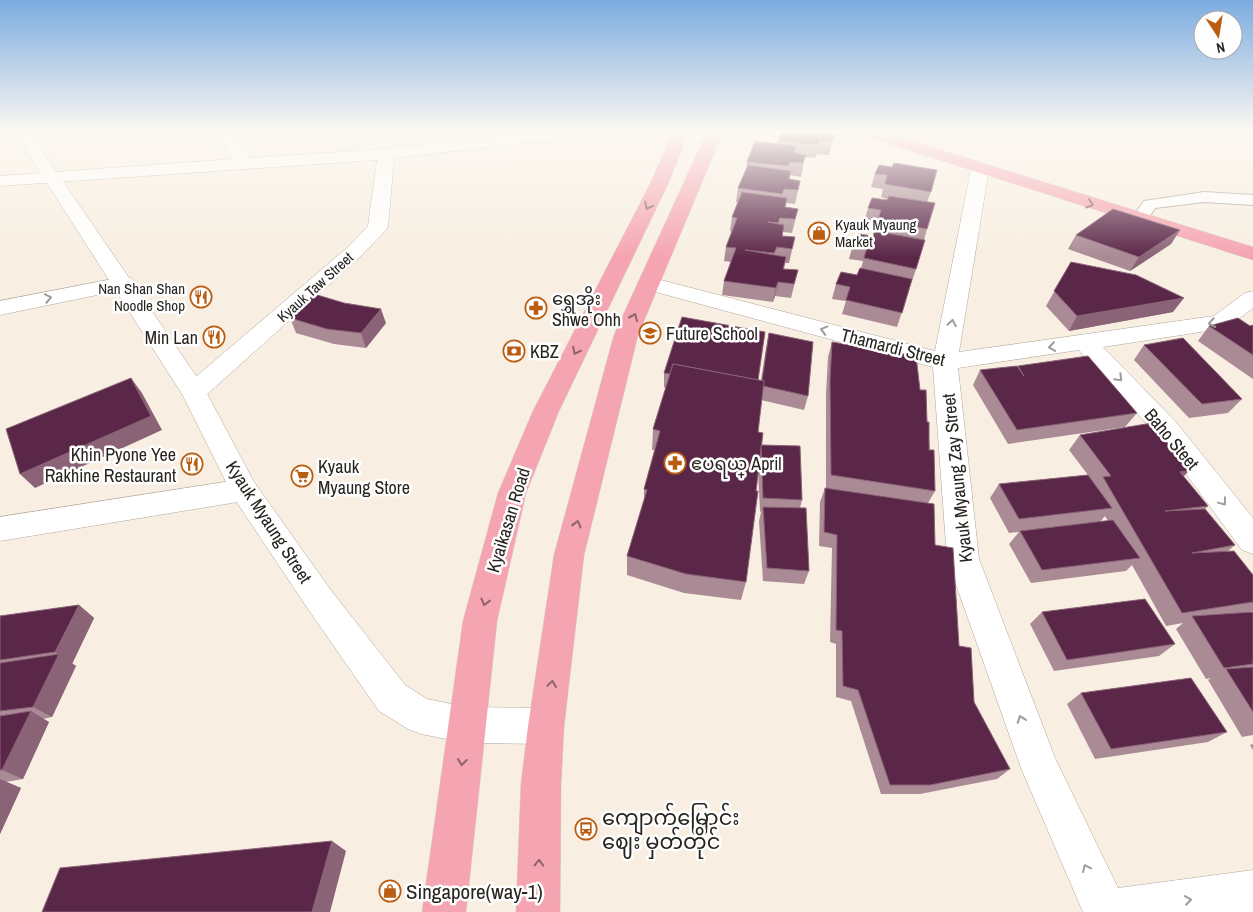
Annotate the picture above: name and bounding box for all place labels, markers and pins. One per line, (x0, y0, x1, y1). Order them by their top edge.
place label: Kyauk Myaung Market (835, 214, 917, 252)
shop icon: Kyauk Myaung Market (807, 221, 831, 245)
place label: Nan Shan Shan Noodle Shop (98, 278, 185, 316)
restaurant icon: Nan Shan Shan Noodle Shop (189, 285, 213, 309)
place label: ရွှေအိုး Shwe Ohh (552, 285, 621, 332)
pharmacy icon: ရွှေအိုး Shwe Ohh (524, 296, 548, 320)
school or university icon: Future School (638, 321, 662, 345)
place label: Future School (666, 321, 758, 346)
place label: Min Lan (145, 325, 198, 350)
restaurant icon: Min Lan (202, 325, 226, 349)
bank icon: KBZ (502, 339, 526, 363)
place label: KBZ (530, 339, 559, 364)
place label: Khin Pyone Yee Rakhine Restaurant (45, 442, 176, 488)
pharmacy icon: ဧပရယ္ April (663, 451, 687, 475)
place label: ဧပရယ္ April (691, 451, 782, 479)
restaurant icon: Khin Pyone Yee Rakhine Restaurant (180, 452, 204, 476)
place label: Kyauk Myaung Store (318, 454, 410, 500)
supermarket icon: Kyauk Myaung Store (290, 464, 314, 488)
place label: ကျောက်မြောင်း ဈေး မှတ်တိုင် (602, 802, 740, 859)
bus stop icon: ကျောက်မြောင်း ဈေး မှတ်တိုင် (574, 817, 598, 841)
place label: Singapore(way-1) (406, 877, 543, 906)
shop icon: Singapore(way-1) (378, 879, 402, 903)

